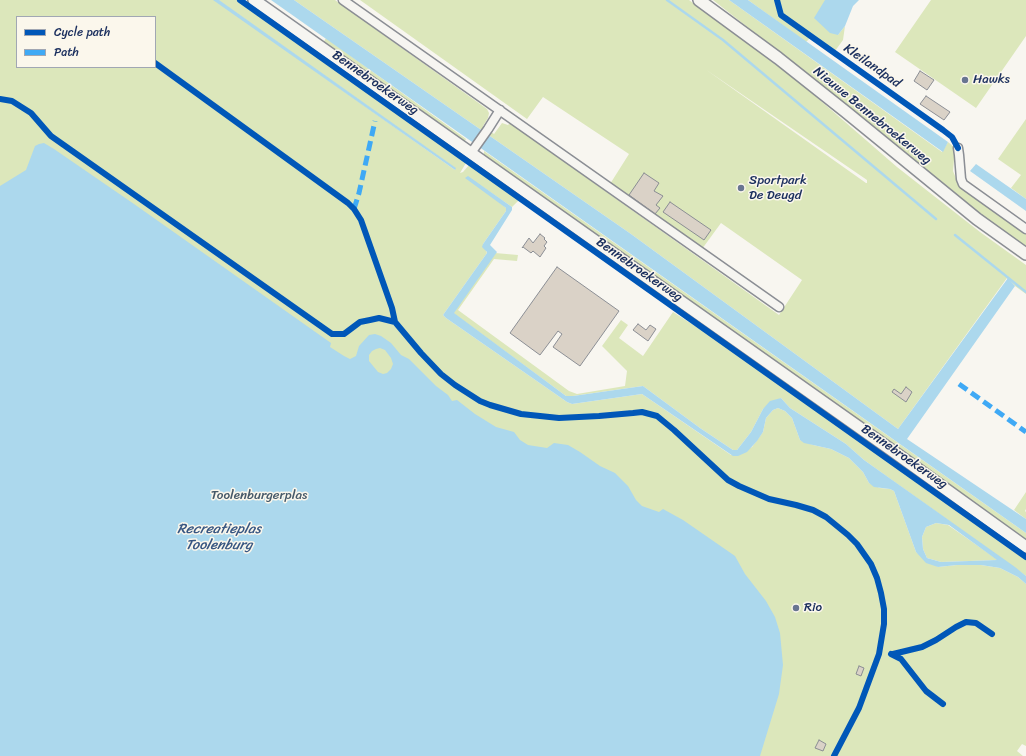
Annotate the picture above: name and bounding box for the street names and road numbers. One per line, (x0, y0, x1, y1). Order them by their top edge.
street label: Kleilandpad (840, 41, 904, 91)
street label: Bennebroekerweg (329, 47, 421, 119)
street label: Nieuwe Bennebroekerweg (810, 64, 934, 168)
street label: Bennebroekerweg (593, 234, 685, 306)
street label: Bennebroekerweg (858, 421, 950, 493)

